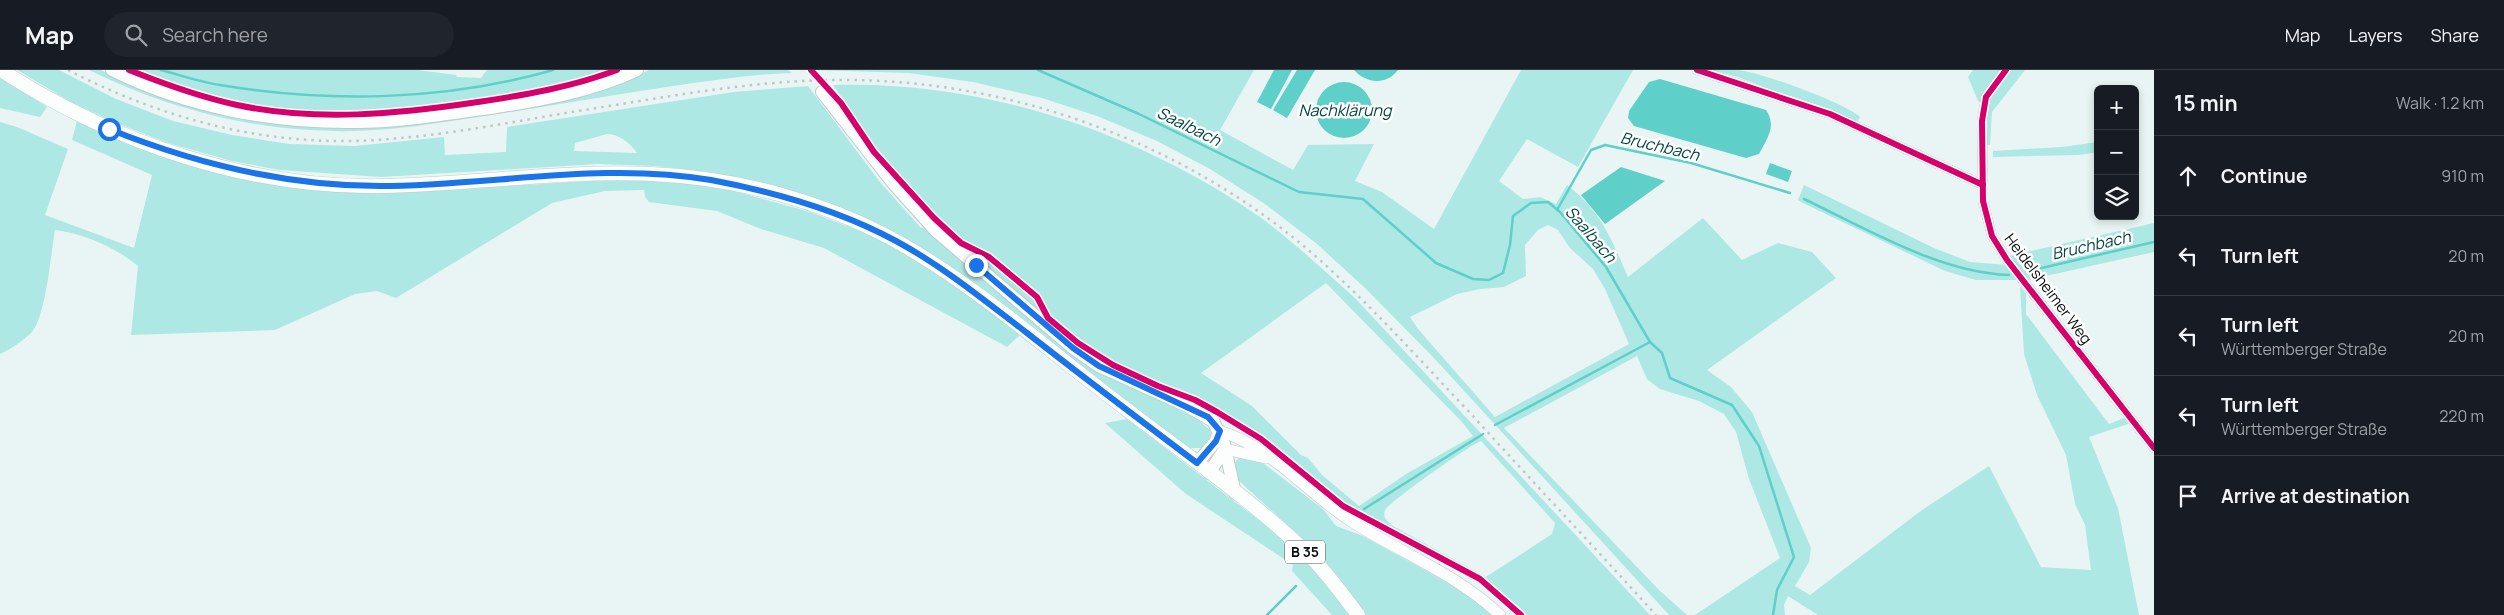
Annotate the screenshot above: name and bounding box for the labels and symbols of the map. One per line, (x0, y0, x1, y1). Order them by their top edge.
water label: Nachklärung (1298, 99, 1393, 121)
water label: Saalbach (1154, 101, 1225, 151)
route start (98, 118, 121, 141)
water label: Bruchbach (1618, 126, 1702, 166)
water label: Saalbach (1560, 201, 1622, 267)
water label: Bruchbach (2049, 225, 2133, 265)
street label: Heidelsheimer Weg (2000, 229, 2097, 348)
route end (965, 254, 988, 277)
road number: B 35 (1285, 541, 1325, 564)

